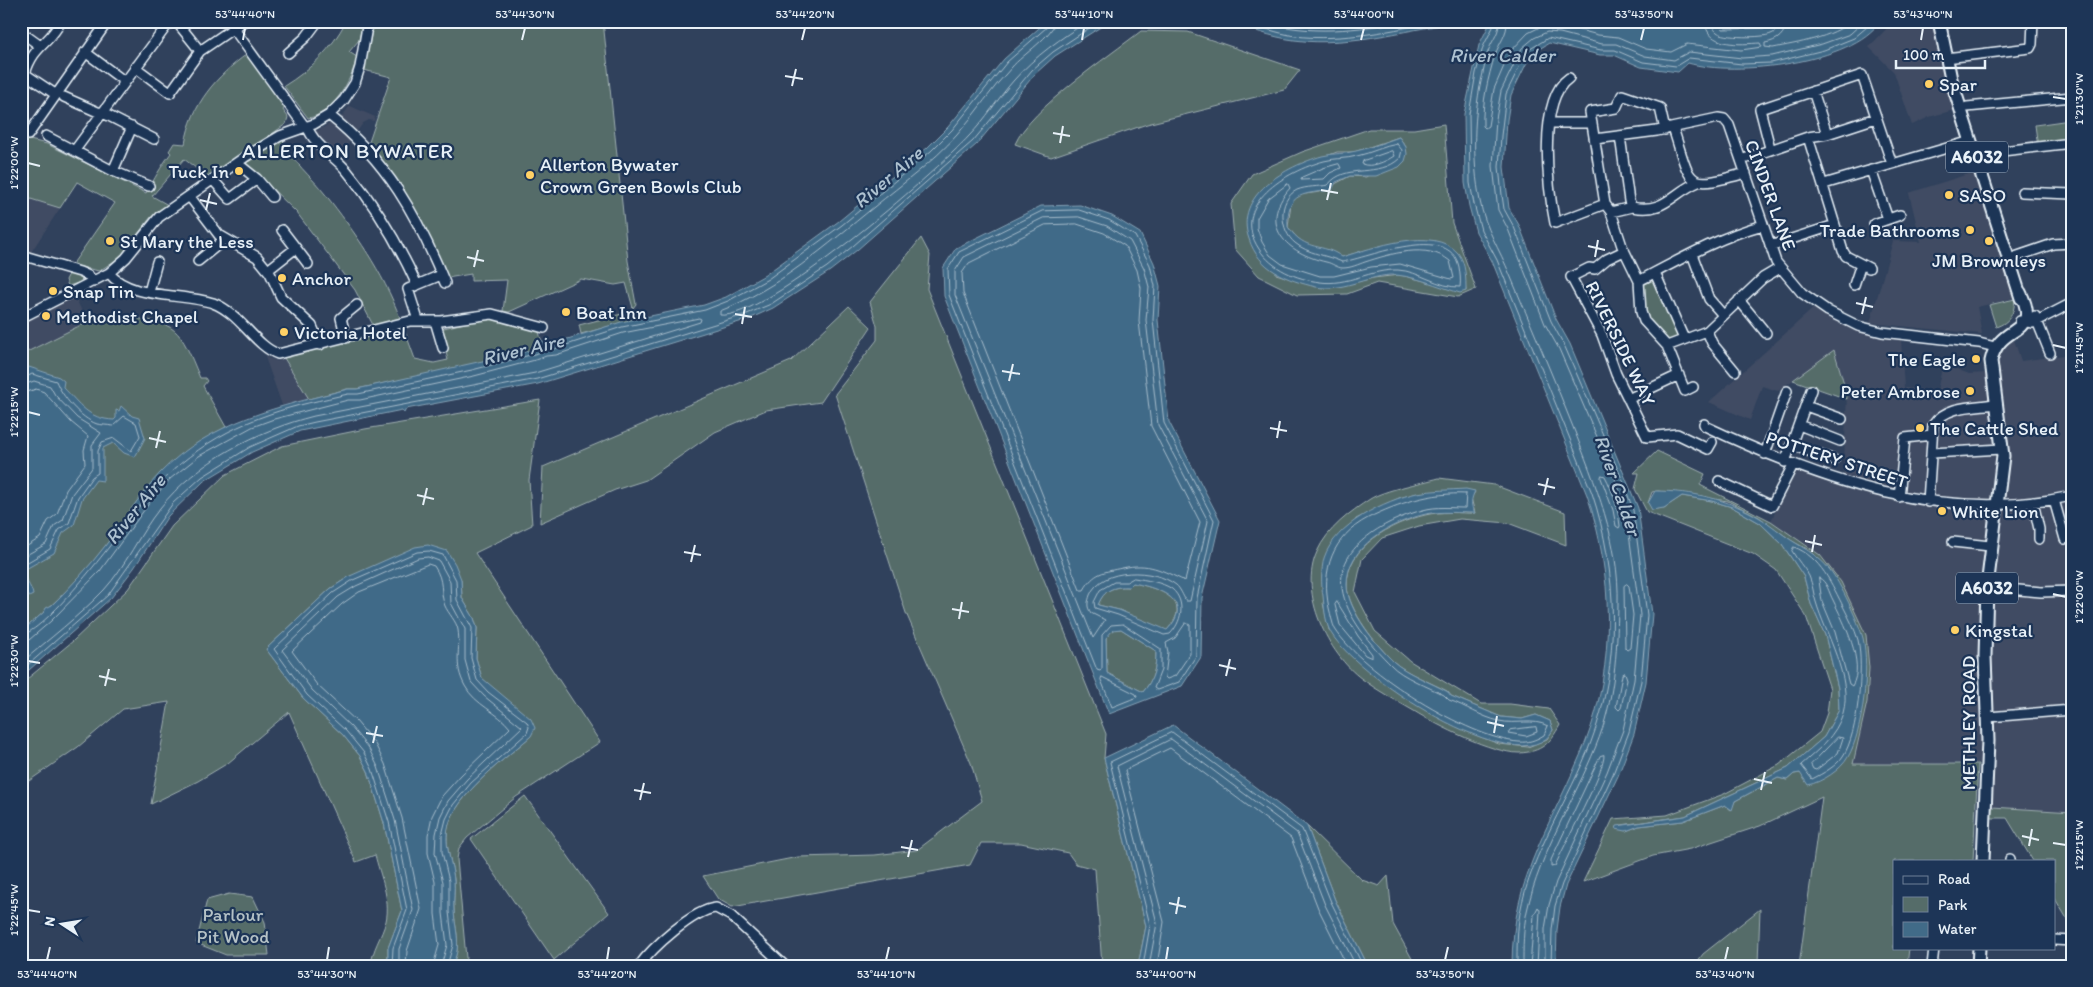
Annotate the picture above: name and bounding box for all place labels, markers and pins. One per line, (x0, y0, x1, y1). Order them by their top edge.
place label: Spar (1939, 73, 1978, 96)
marker: Spar (1923, 78, 1935, 90)
place label: Allerton Bywater Crown Green Bowls Club (540, 153, 742, 198)
place label: Tuck In (168, 160, 229, 183)
marker: Tuck In (233, 165, 245, 177)
marker: Allerton Bywater Crown Green Bowls Club (524, 169, 536, 181)
place label: SASO (1959, 184, 2006, 207)
marker: SASO (1943, 189, 1955, 201)
place label: Trade Bathrooms (1820, 219, 1960, 242)
marker: Trade Bathrooms (1964, 224, 1976, 236)
place label: St Mary the Less (120, 230, 254, 253)
marker: St Mary the Less (104, 235, 116, 247)
marker: JM Brownleys (1983, 235, 1995, 247)
place label: JM Brownleys (1932, 249, 2046, 272)
place label: Anchor (292, 267, 351, 290)
marker: Anchor (276, 272, 288, 284)
place label: Snap Tin (63, 280, 134, 303)
marker: Snap Tin (47, 285, 59, 297)
place label: Boat Inn (576, 301, 647, 324)
place label: Methodist Chapel (56, 305, 199, 328)
marker: Boat Inn (560, 306, 572, 318)
marker: Methodist Chapel (40, 310, 52, 322)
place label: Victoria Hotel (294, 321, 407, 344)
marker: Victoria Hotel (278, 326, 290, 338)
place label: The Eagle (1888, 348, 1966, 371)
marker: The Eagle (1970, 353, 1982, 365)
place label: Peter Ambrose (1841, 380, 1960, 403)
marker: Peter Ambrose (1964, 385, 1976, 397)
place label: The Cattle Shed (1930, 417, 2059, 440)
marker: The Cattle Shed (1914, 422, 1926, 434)
place label: White Lion (1952, 500, 2039, 523)
marker: White Lion (1936, 505, 1948, 517)
place label: Kingstal (1965, 619, 2033, 642)
marker: Kingstal (1949, 624, 1961, 636)

